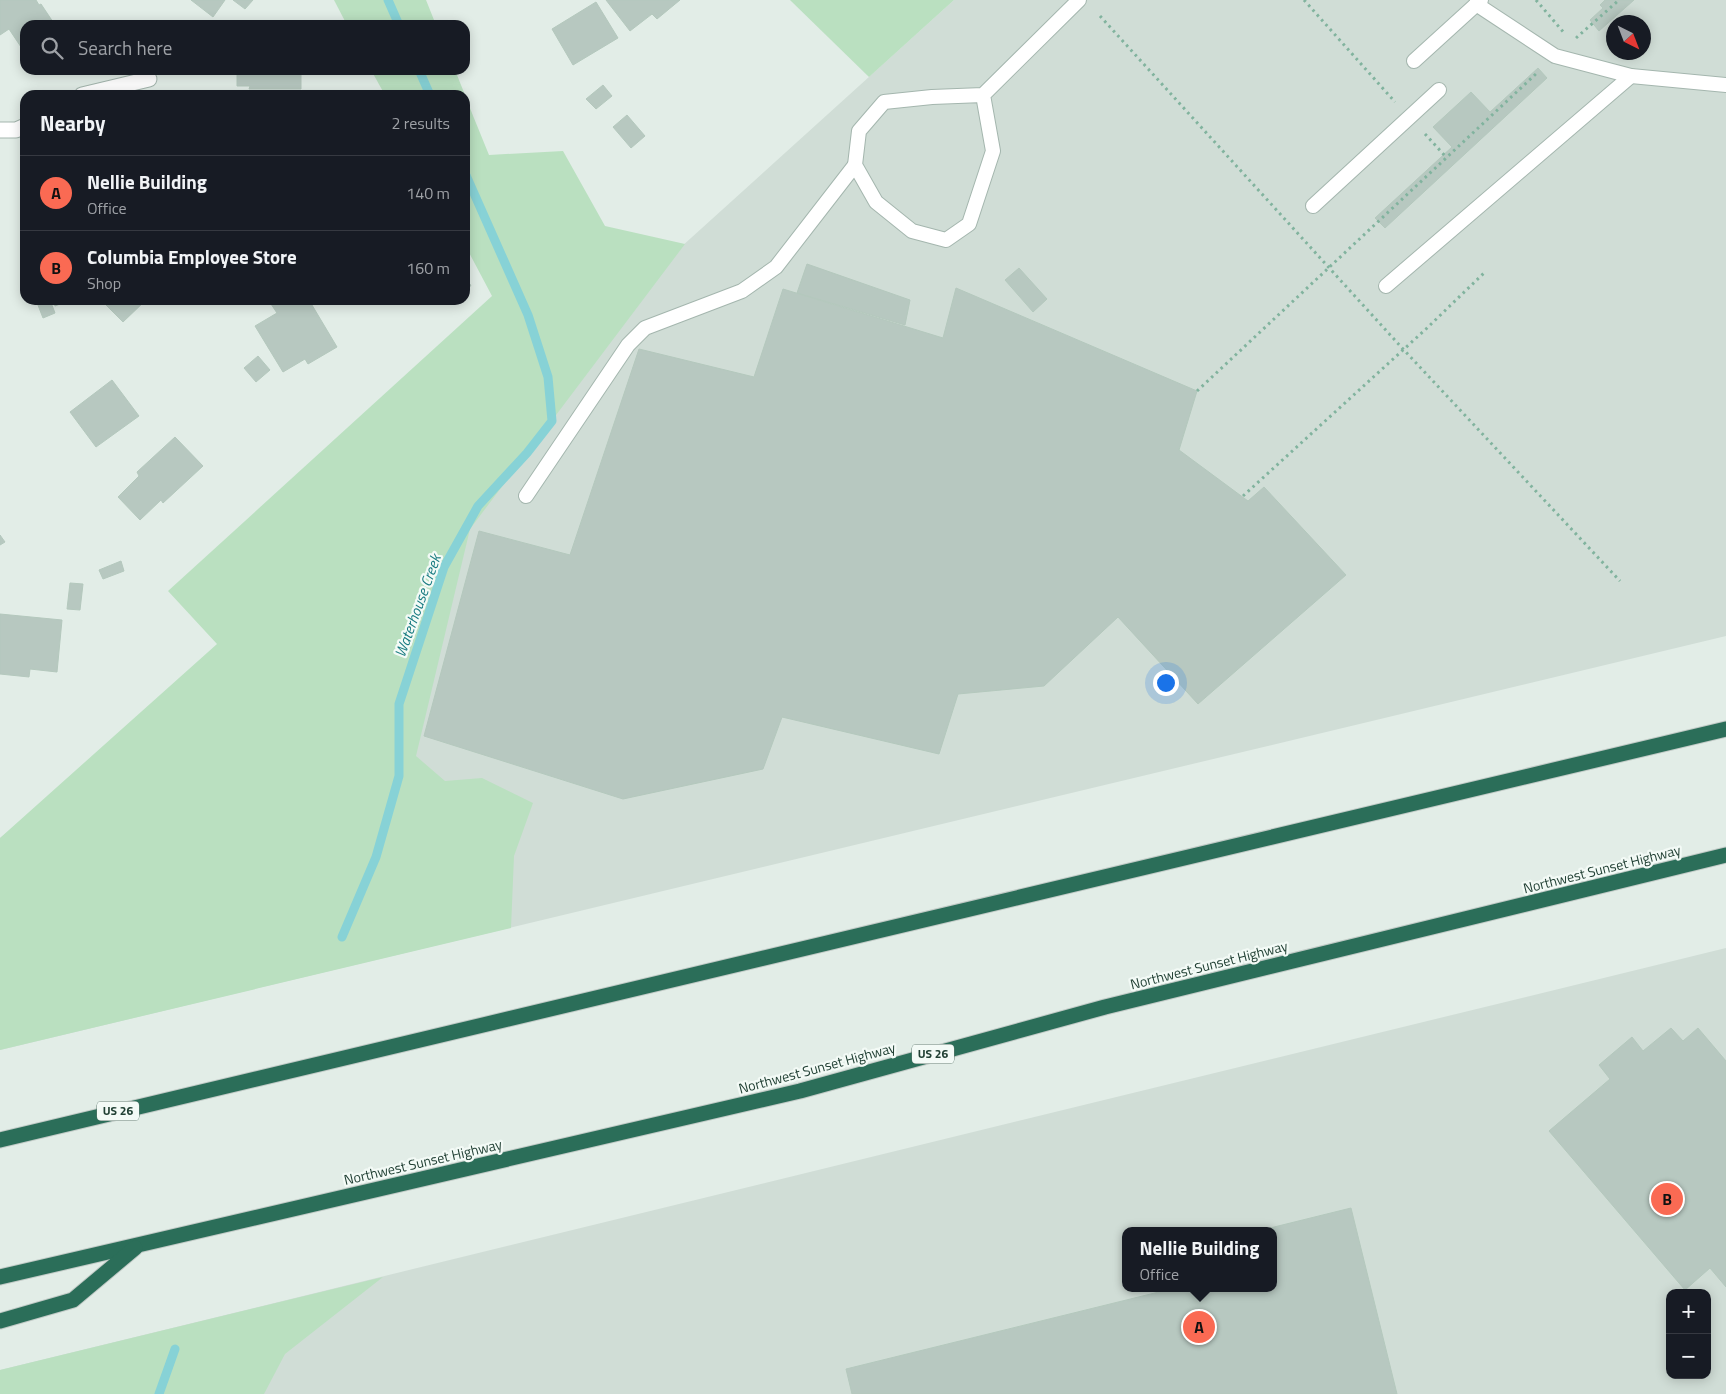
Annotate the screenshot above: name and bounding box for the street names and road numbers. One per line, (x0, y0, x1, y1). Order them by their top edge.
street label: Northwest Sunset Highway (1521, 839, 1683, 898)
street label: Northwest Sunset Highway (1128, 935, 1290, 994)
street label: Northwest Sunset Highway (736, 1036, 898, 1099)
road number: US 26 (912, 1044, 954, 1064)
road number: US 26 (97, 1102, 139, 1120)
street label: Northwest Sunset Highway (342, 1133, 504, 1190)

